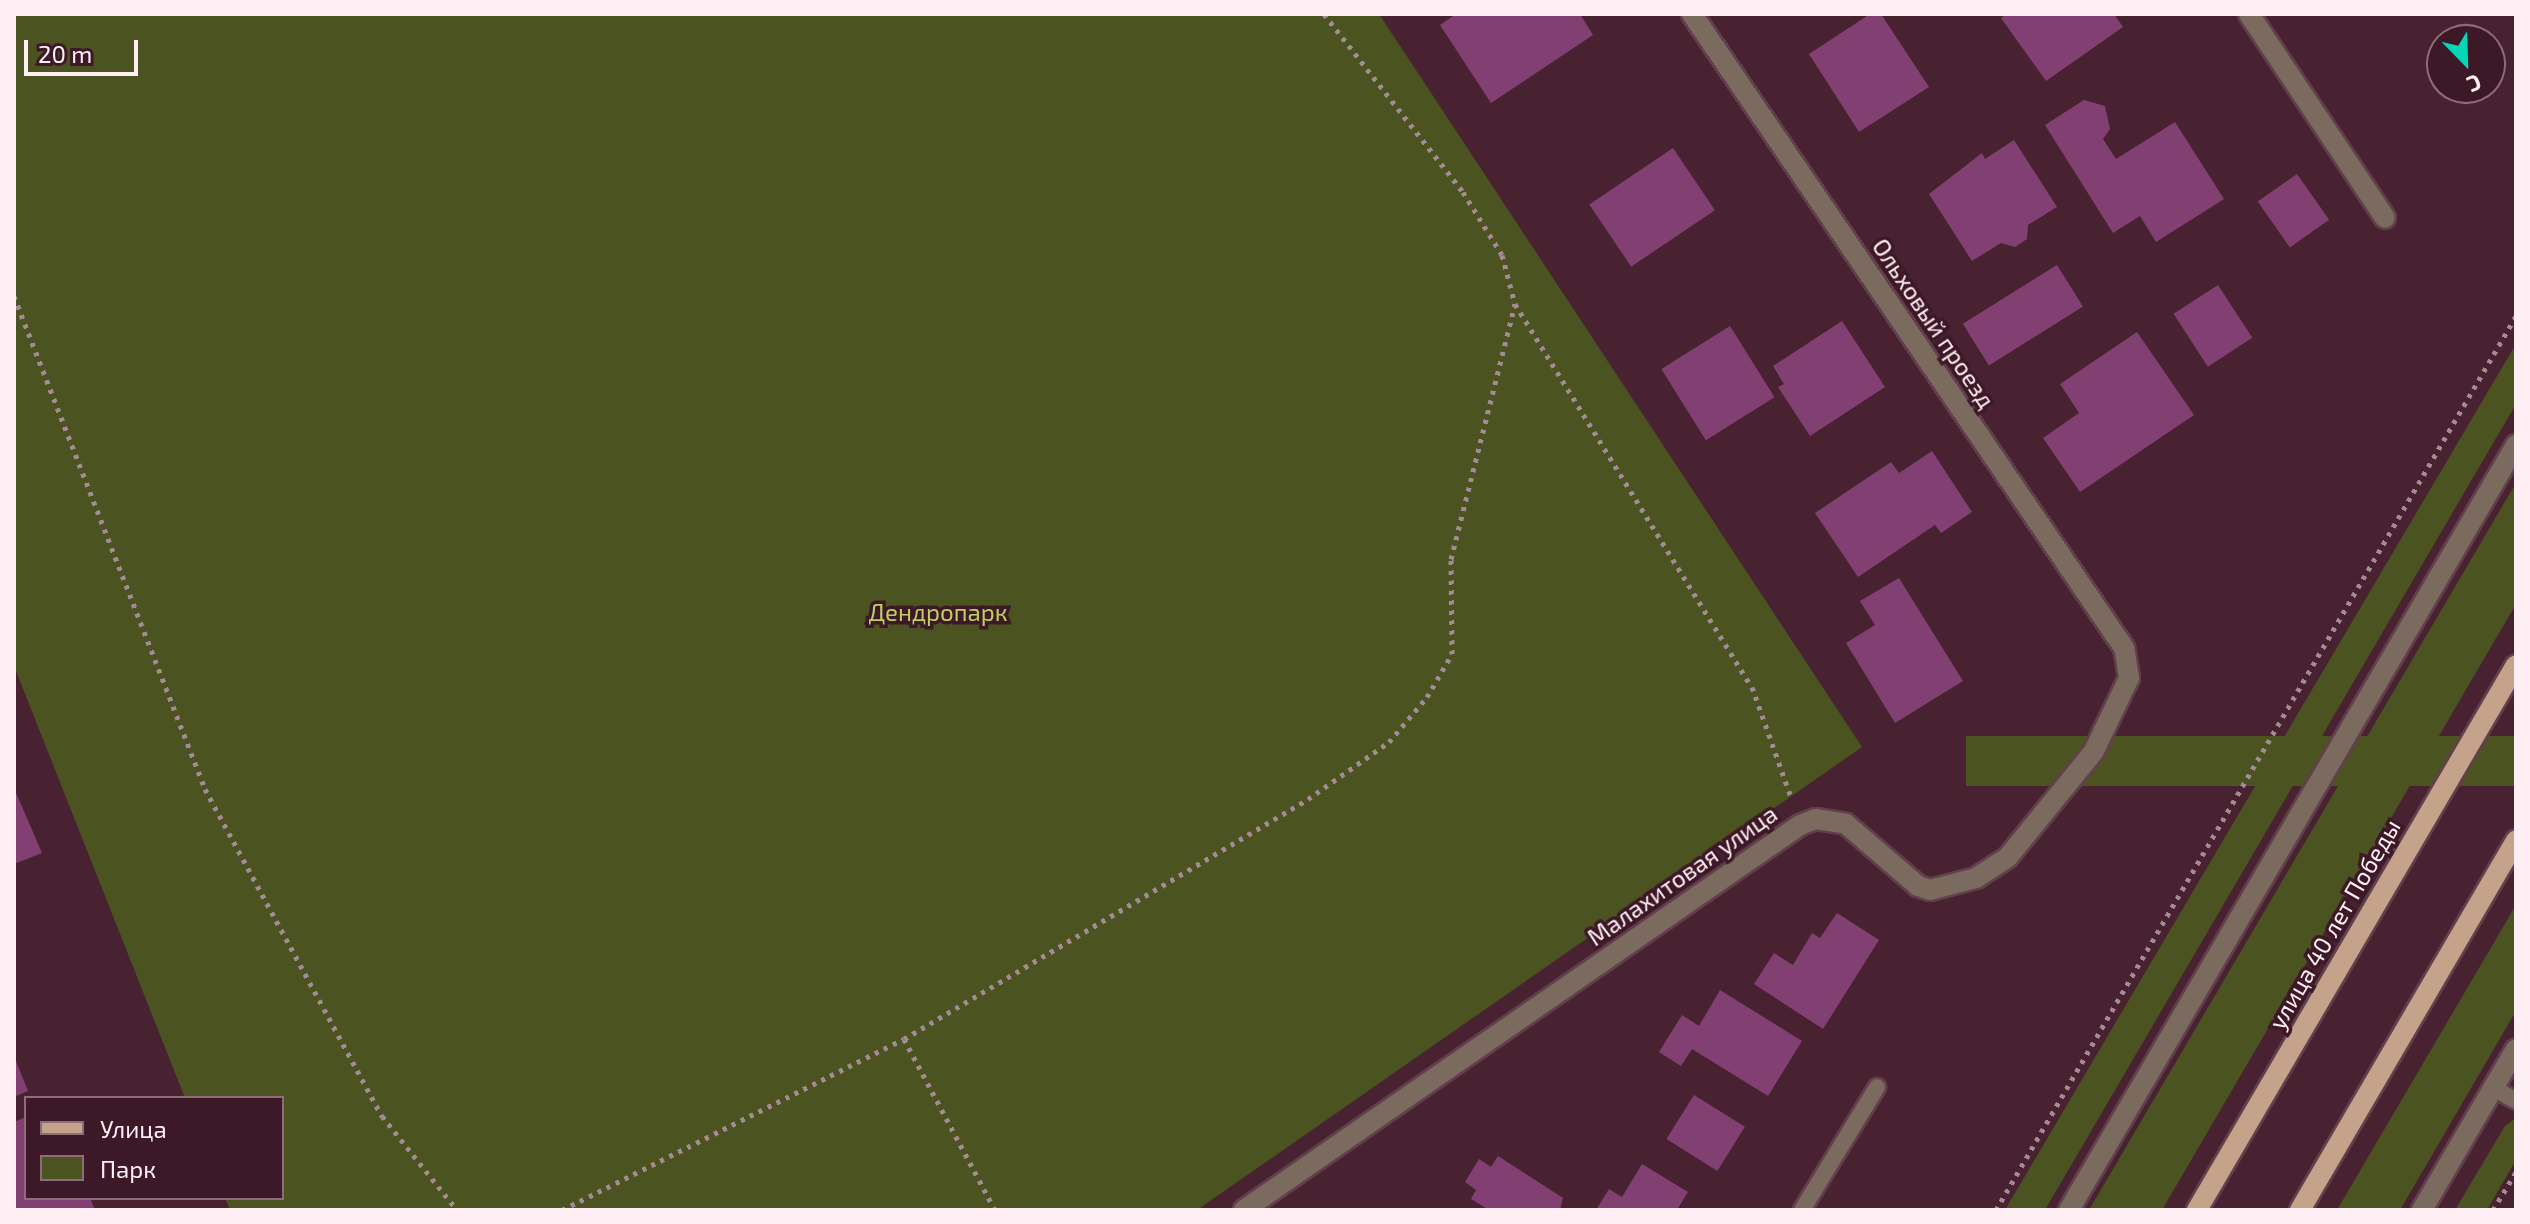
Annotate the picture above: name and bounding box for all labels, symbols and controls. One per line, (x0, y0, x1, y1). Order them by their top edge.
scale bar (28, 24, 142, 74)
north arrow (2426, 24, 2506, 104)
text: 20 m (38, 39, 92, 68)
text: С (2464, 70, 2486, 99)
street label: Ольховый проезд (1867, 233, 2001, 413)
park label: Дендропарк (868, 598, 1008, 626)
street label: Малахитовая улица (1582, 799, 1782, 951)
street label: улица 40 лет Победы (2262, 814, 2406, 1034)
legend (24, 1096, 284, 1200)
text: Улица (100, 1114, 167, 1143)
text: Парк (100, 1154, 156, 1183)

